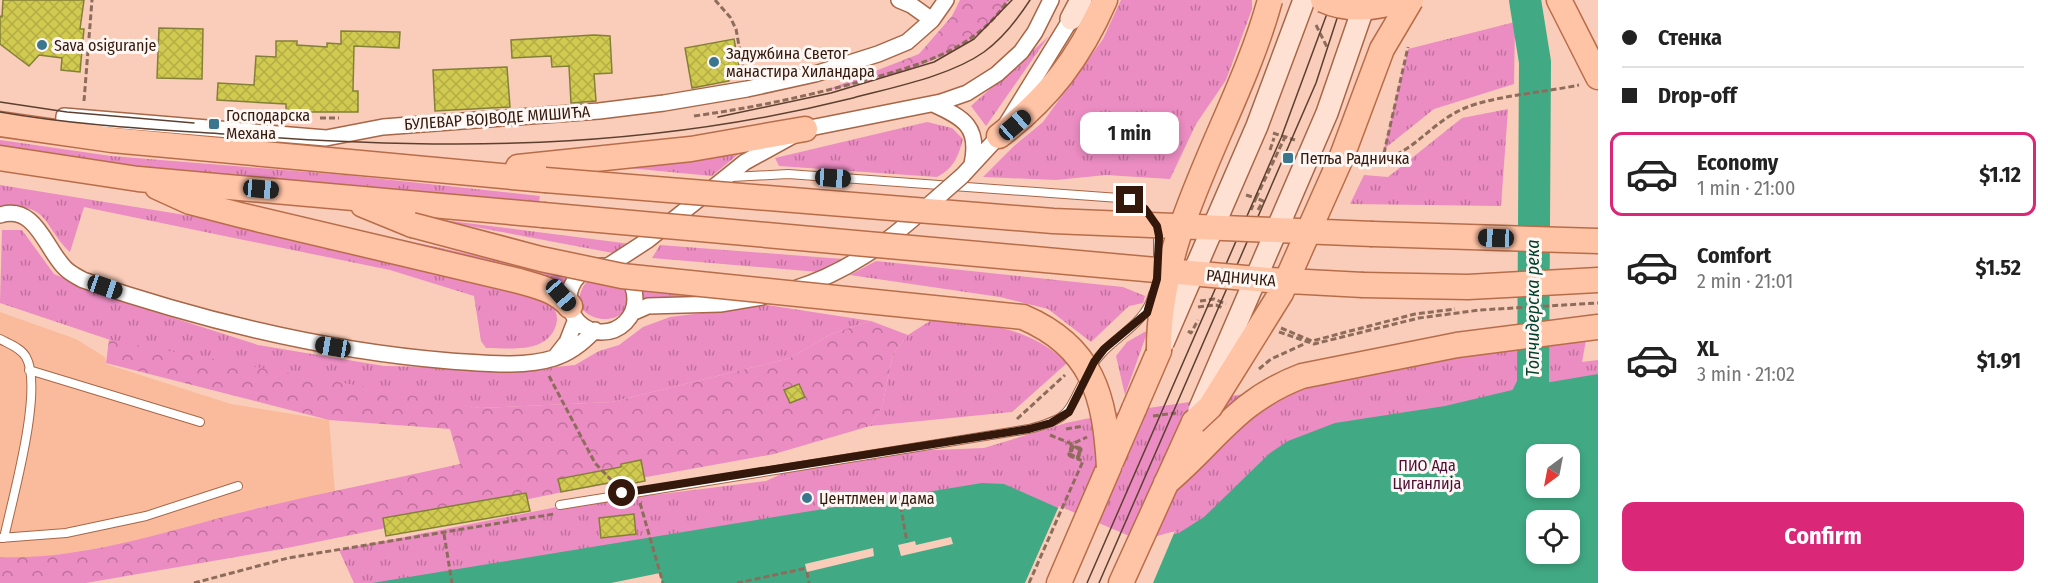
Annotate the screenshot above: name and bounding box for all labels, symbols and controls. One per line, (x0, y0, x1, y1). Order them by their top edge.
text: Стенка (1658, 24, 1722, 51)
place label: Sava osiguranje (54, 36, 156, 55)
marker: Sava osiguranje (35, 38, 49, 52)
place label: Задужбина Светог манастира Хиландара (726, 44, 875, 81)
marker: Задужбина Светог манастира Хиландара (707, 55, 721, 69)
text: Drop-off (1658, 82, 1737, 109)
street label: БУЛЕВАР ВОЈВОДЕ МИШИЋА (403, 102, 591, 134)
place label: Господарска Механа (226, 106, 310, 143)
car (996, 106, 1034, 144)
callout: 1 min (1080, 113, 1180, 155)
marker: Господарска Механа (207, 117, 221, 131)
text: 1 min (1108, 121, 1151, 145)
icon: car (1625, 147, 1679, 201)
place label: Петља Радничка (1300, 149, 1410, 168)
text: Economy (1697, 149, 1778, 176)
marker: Петља Радничка (1281, 151, 1295, 165)
text: $1.12 (1979, 161, 2021, 188)
car (814, 168, 852, 188)
text: 1 min · 21:00 (1697, 176, 1795, 200)
car (242, 178, 280, 200)
route end (1116, 186, 1143, 213)
car (1478, 228, 1514, 248)
water label: Топчидерска река (1522, 239, 1544, 377)
icon: car (1625, 240, 1679, 294)
text: Comfort (1697, 242, 1771, 269)
text: $1.52 (1976, 254, 2021, 281)
street label: РАДНИЧКА (1205, 265, 1277, 291)
text: 2 min · 21:01 (1697, 269, 1793, 293)
car (85, 273, 125, 301)
car (542, 276, 580, 314)
icon: car (1625, 333, 1679, 387)
car (314, 335, 352, 359)
text: XL (1697, 335, 1719, 362)
text: $1.91 (1977, 347, 2021, 374)
text: 3 min · 21:02 (1697, 362, 1795, 386)
north arrow (1526, 444, 1580, 498)
map controls (1526, 444, 1580, 564)
park label: ПИО Ада Циганлија (1393, 456, 1462, 493)
route start (608, 479, 635, 506)
place label: Џентлмен и дама (819, 489, 935, 508)
marker: Џентлмен и дама (800, 491, 814, 505)
button: Confirm (1622, 502, 2024, 571)
button: locate (1526, 510, 1580, 564)

